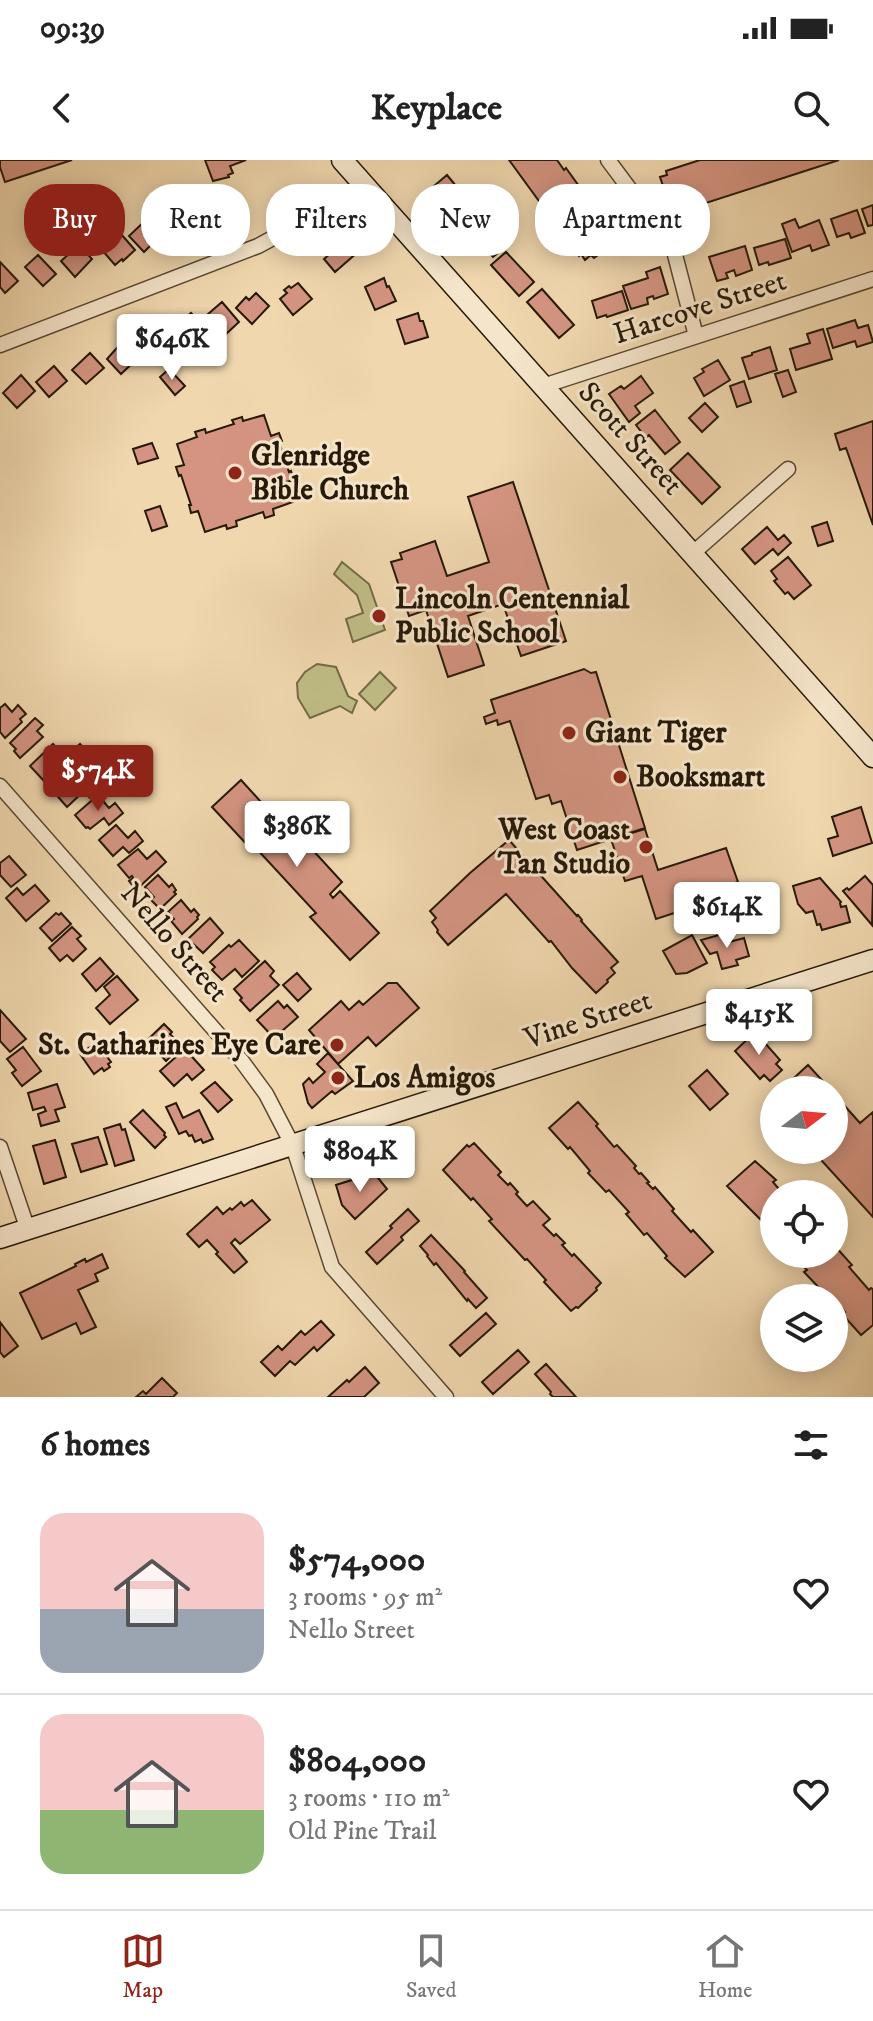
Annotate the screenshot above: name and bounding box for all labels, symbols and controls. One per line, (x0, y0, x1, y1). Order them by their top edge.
text: 09:39 (40, 10, 105, 47)
icon: back (40, 86, 84, 130)
text: Keyplace (371, 86, 502, 131)
icon: search (789, 86, 833, 130)
chip: Buy (24, 184, 125, 256)
chip: Rent (141, 184, 250, 256)
chip: Filters (266, 184, 395, 256)
chip: New (411, 184, 519, 256)
chip: Apartment (535, 184, 710, 256)
street label: Harcove Street (609, 263, 791, 353)
pin: $646K (116, 314, 228, 382)
text: $646K (135, 323, 209, 356)
street label: Scott Street (569, 375, 691, 503)
place label: Glenridge Bible Church (251, 438, 409, 509)
marker: Glenridge Bible Church (226, 464, 244, 482)
place label: Lincoln Centennial Public School (395, 581, 630, 652)
marker: Lincoln Centennial Public School (370, 607, 388, 625)
place label: Giant Tiger (585, 715, 727, 752)
marker: Giant Tiger (560, 724, 578, 742)
pin: $574K (42, 745, 154, 813)
text: $574K (61, 754, 135, 787)
place label: Booksmart (636, 759, 765, 796)
marker: Booksmart (611, 768, 629, 786)
pin: $386K (241, 801, 353, 869)
text: $386K (263, 810, 331, 843)
place label: West Coast Tan Studio (497, 812, 630, 883)
marker: West Coast Tan Studio (637, 838, 655, 856)
street label: Nello Street (112, 876, 236, 1010)
pin: $614K (671, 882, 783, 950)
text: $614K (692, 891, 762, 924)
street label: Vine Street (519, 982, 656, 1058)
pin: $415K (703, 989, 815, 1057)
text: $415K (724, 998, 794, 1031)
place label: St. Catharines Eye Care (38, 1027, 322, 1064)
marker: St. Catharines Eye Care (328, 1036, 346, 1054)
place label: Los Amigos (354, 1060, 495, 1097)
marker: Los Amigos (329, 1069, 347, 1087)
north arrow (760, 1076, 848, 1164)
map controls (760, 1076, 848, 1372)
pin: $804K (304, 1126, 416, 1194)
text: $804K (323, 1135, 397, 1168)
button: locate (760, 1180, 848, 1268)
button: layers (760, 1284, 848, 1372)
icon: filters (789, 1423, 833, 1467)
text: 6 homes (40, 1424, 150, 1466)
text: $574,000 (288, 1539, 425, 1581)
icon: home (104, 1545, 200, 1641)
icon: heart (789, 1571, 833, 1615)
text: 3 rooms · 95 m² (288, 1581, 443, 1614)
text: Nello Street (288, 1614, 415, 1647)
text: $804,000 (288, 1740, 426, 1782)
icon: home (104, 1746, 200, 1842)
icon: heart (789, 1772, 833, 1816)
text: 3 rooms · 110 m² (288, 1782, 450, 1815)
text: Old Pine Trail (288, 1815, 436, 1848)
tab: Map (121, 1929, 165, 2004)
tab: Saved (406, 1929, 457, 2004)
tab: Home (698, 1929, 752, 2004)

